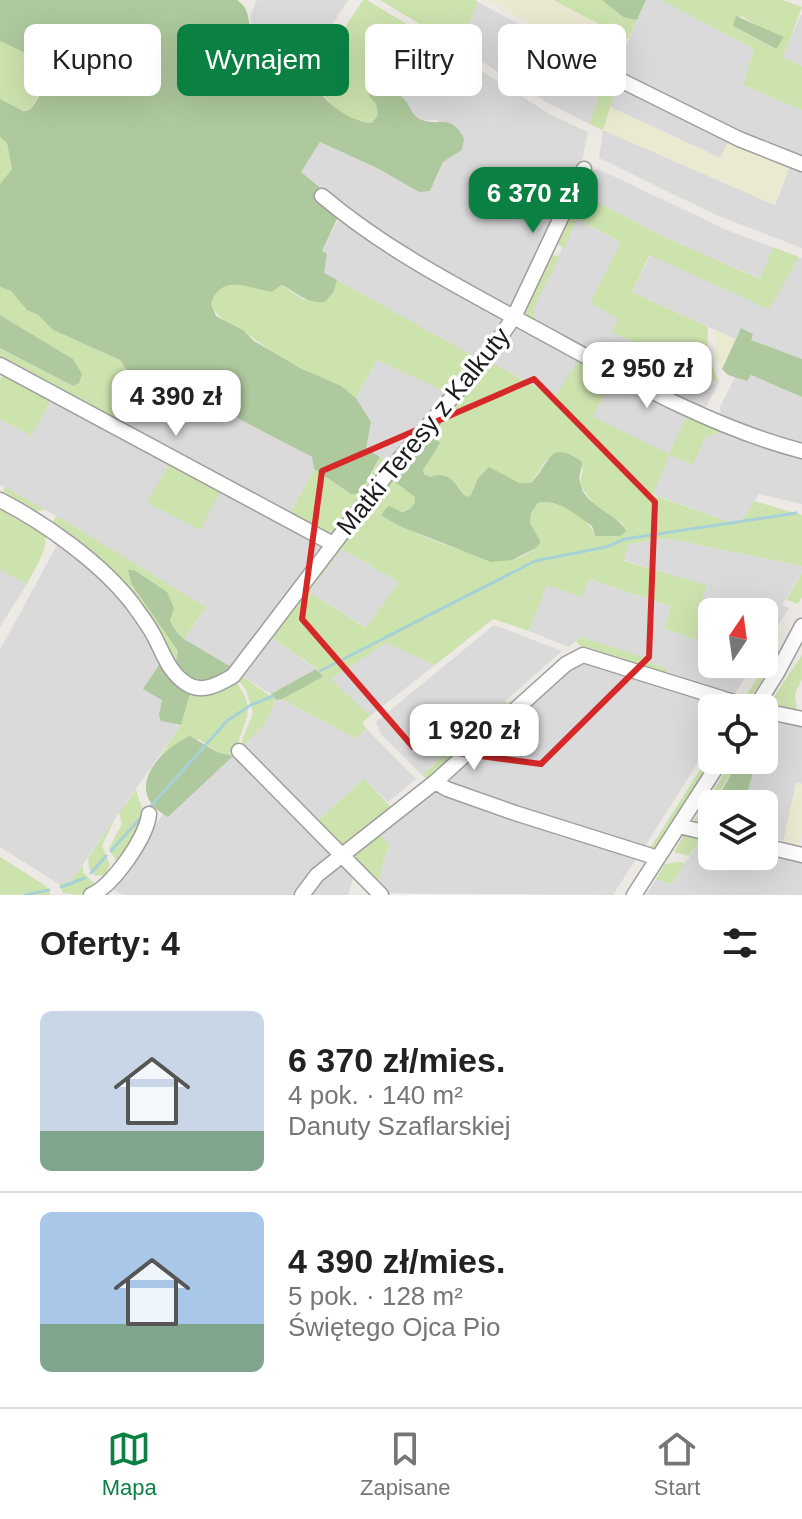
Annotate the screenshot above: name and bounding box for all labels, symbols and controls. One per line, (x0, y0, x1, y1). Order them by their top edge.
chip: Kupno (24, 24, 161, 96)
chip: Wynajem (177, 24, 349, 96)
chip: Filtry (365, 24, 482, 96)
chip: Nowe (498, 24, 626, 96)
pin: 6 370 zł (450, 167, 616, 235)
text: 6 370 zł (487, 178, 579, 208)
street label: Matki Teresy z Kalkuty (330, 321, 516, 541)
pin: 2 950 zł (564, 342, 730, 410)
text: 2 950 zł (601, 353, 693, 383)
pin: 4 390 zł (93, 370, 259, 438)
text: 4 390 zł (130, 381, 222, 411)
north arrow (698, 598, 778, 678)
map controls (698, 598, 778, 870)
button: locate (698, 694, 778, 774)
pin: 1 920 zł (391, 704, 557, 772)
text: 1 920 zł (428, 715, 520, 745)
button: layers (698, 790, 778, 870)
icon: filters (718, 921, 762, 965)
text: Oferty: 4 (40, 924, 180, 962)
text: 6 370 zł/mies. (288, 1041, 505, 1079)
icon: home (104, 1043, 200, 1139)
text: 4 pok. · 140 m² (288, 1080, 463, 1110)
text: Danuty Szaflarskiej (288, 1111, 511, 1141)
text: 4 390 zł/mies. (288, 1242, 505, 1280)
icon: home (104, 1244, 200, 1340)
text: 5 pok. · 128 m² (288, 1281, 463, 1311)
text: Świętego Ojca Pio (288, 1312, 500, 1342)
tab: Mapa (102, 1427, 157, 1501)
tab: Zapisane (360, 1427, 451, 1501)
tab: Start (654, 1427, 700, 1501)

